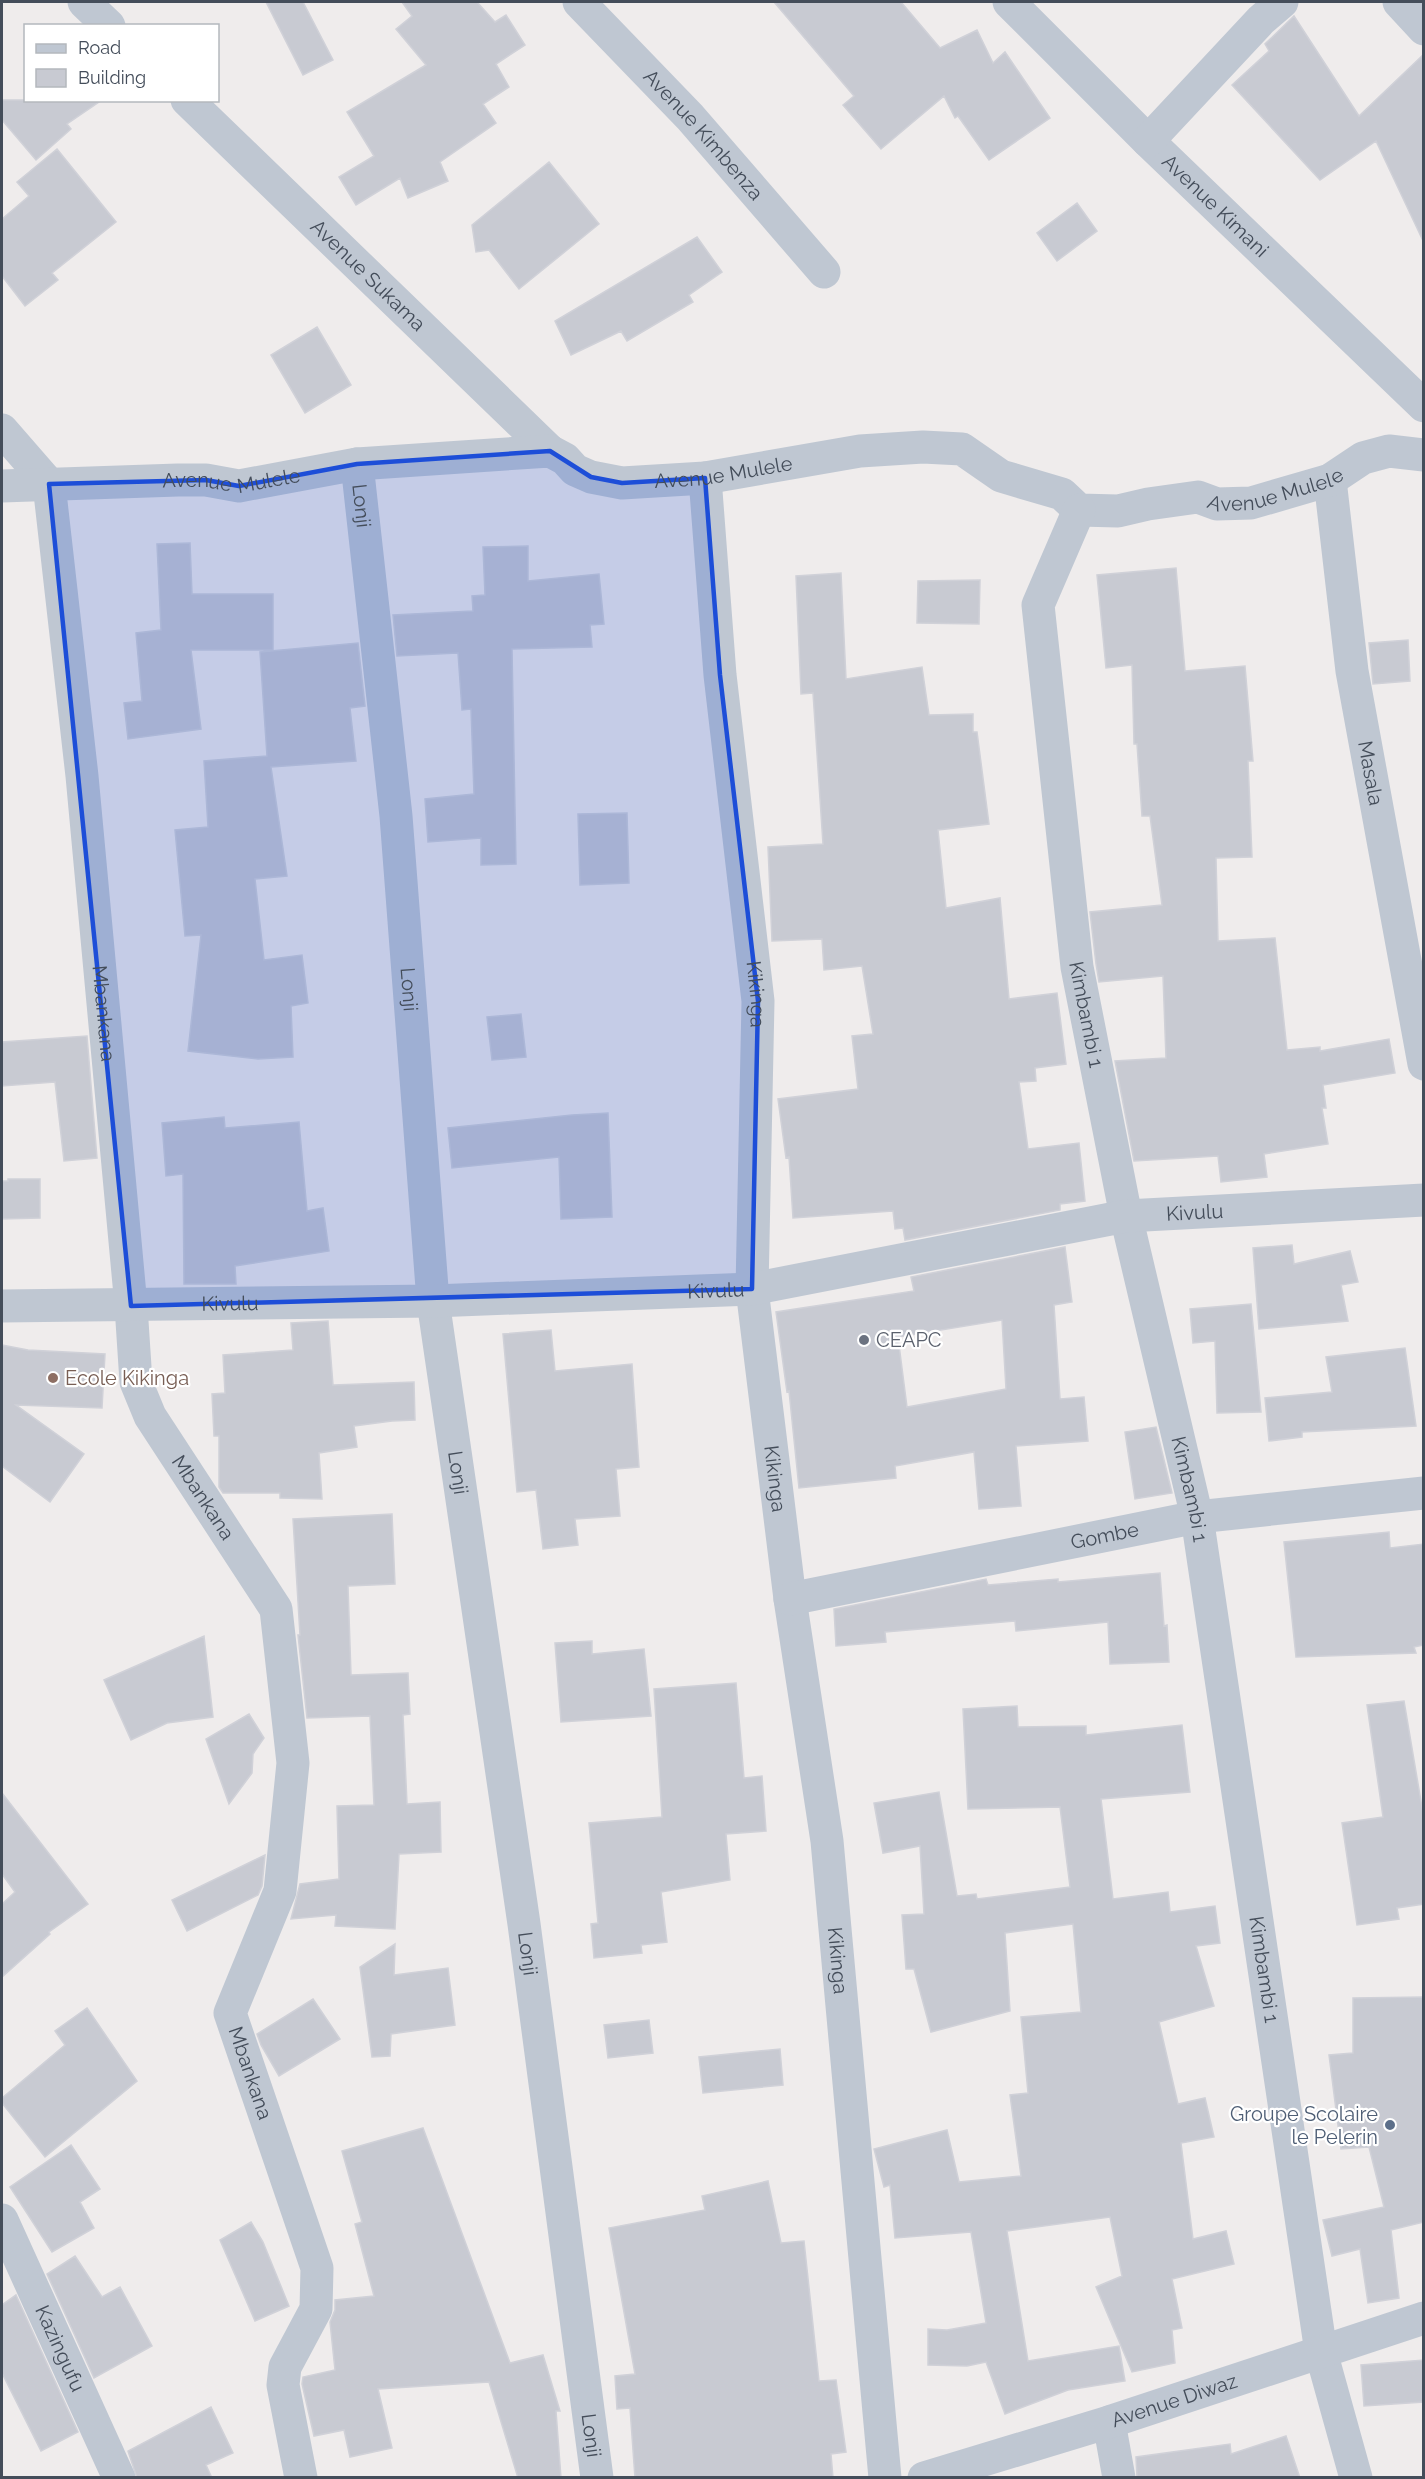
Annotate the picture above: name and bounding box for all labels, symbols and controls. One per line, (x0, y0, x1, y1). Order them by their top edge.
legend (24, 24, 219, 102)
text: Road (78, 37, 121, 58)
street label: Avenue Kimbenza (639, 64, 768, 205)
text: Building (78, 67, 146, 88)
street label: Avenue Kimani (1157, 149, 1273, 262)
street label: Avenue Sukama (306, 214, 430, 336)
street label: Avenue Mulele (654, 451, 794, 493)
street label: Avenue Mulele (1204, 462, 1348, 517)
street label: Avenue Mulele (162, 463, 302, 498)
street label: Lonji (347, 483, 376, 529)
street label: Masala (1353, 739, 1388, 807)
street label: Kimbambi 1 (1064, 959, 1109, 1070)
street label: Kikinga (741, 960, 770, 1028)
street label: Mbankana (88, 964, 120, 1063)
street label: Lonji (396, 967, 423, 1012)
street label: Kivulu (1165, 1199, 1224, 1226)
street label: Kivulu (687, 1277, 745, 1303)
street label: Kivulu (201, 1291, 259, 1316)
place label: CEAPC (876, 1328, 942, 1352)
marker: CEAPC (857, 1333, 871, 1347)
place label: Ecole Kikinga (65, 1366, 189, 1390)
marker: Ecole Kikinga (46, 1371, 60, 1385)
street label: Kimbambi 1 (1166, 1434, 1213, 1544)
street label: Kikinga (759, 1444, 791, 1514)
street label: Lonji (443, 1449, 473, 1496)
street label: Mbankana (167, 1451, 240, 1544)
street label: Gombe (1069, 1517, 1141, 1554)
street label: Kimbambi 1 (1244, 1914, 1284, 2025)
street label: Kikinga (823, 1926, 853, 1995)
street label: Lonji (513, 1930, 543, 1977)
street label: Mbankana (224, 2023, 277, 2123)
place label: Groupe Scolaire le Pelerin (1230, 2102, 1378, 2149)
marker: Groupe Scolaire le Pelerin (1383, 2118, 1397, 2132)
street label: Kazingufu (30, 2301, 90, 2395)
street label: Avenue Diwaz (1108, 2369, 1240, 2432)
street label: Lonji (577, 2412, 606, 2459)

